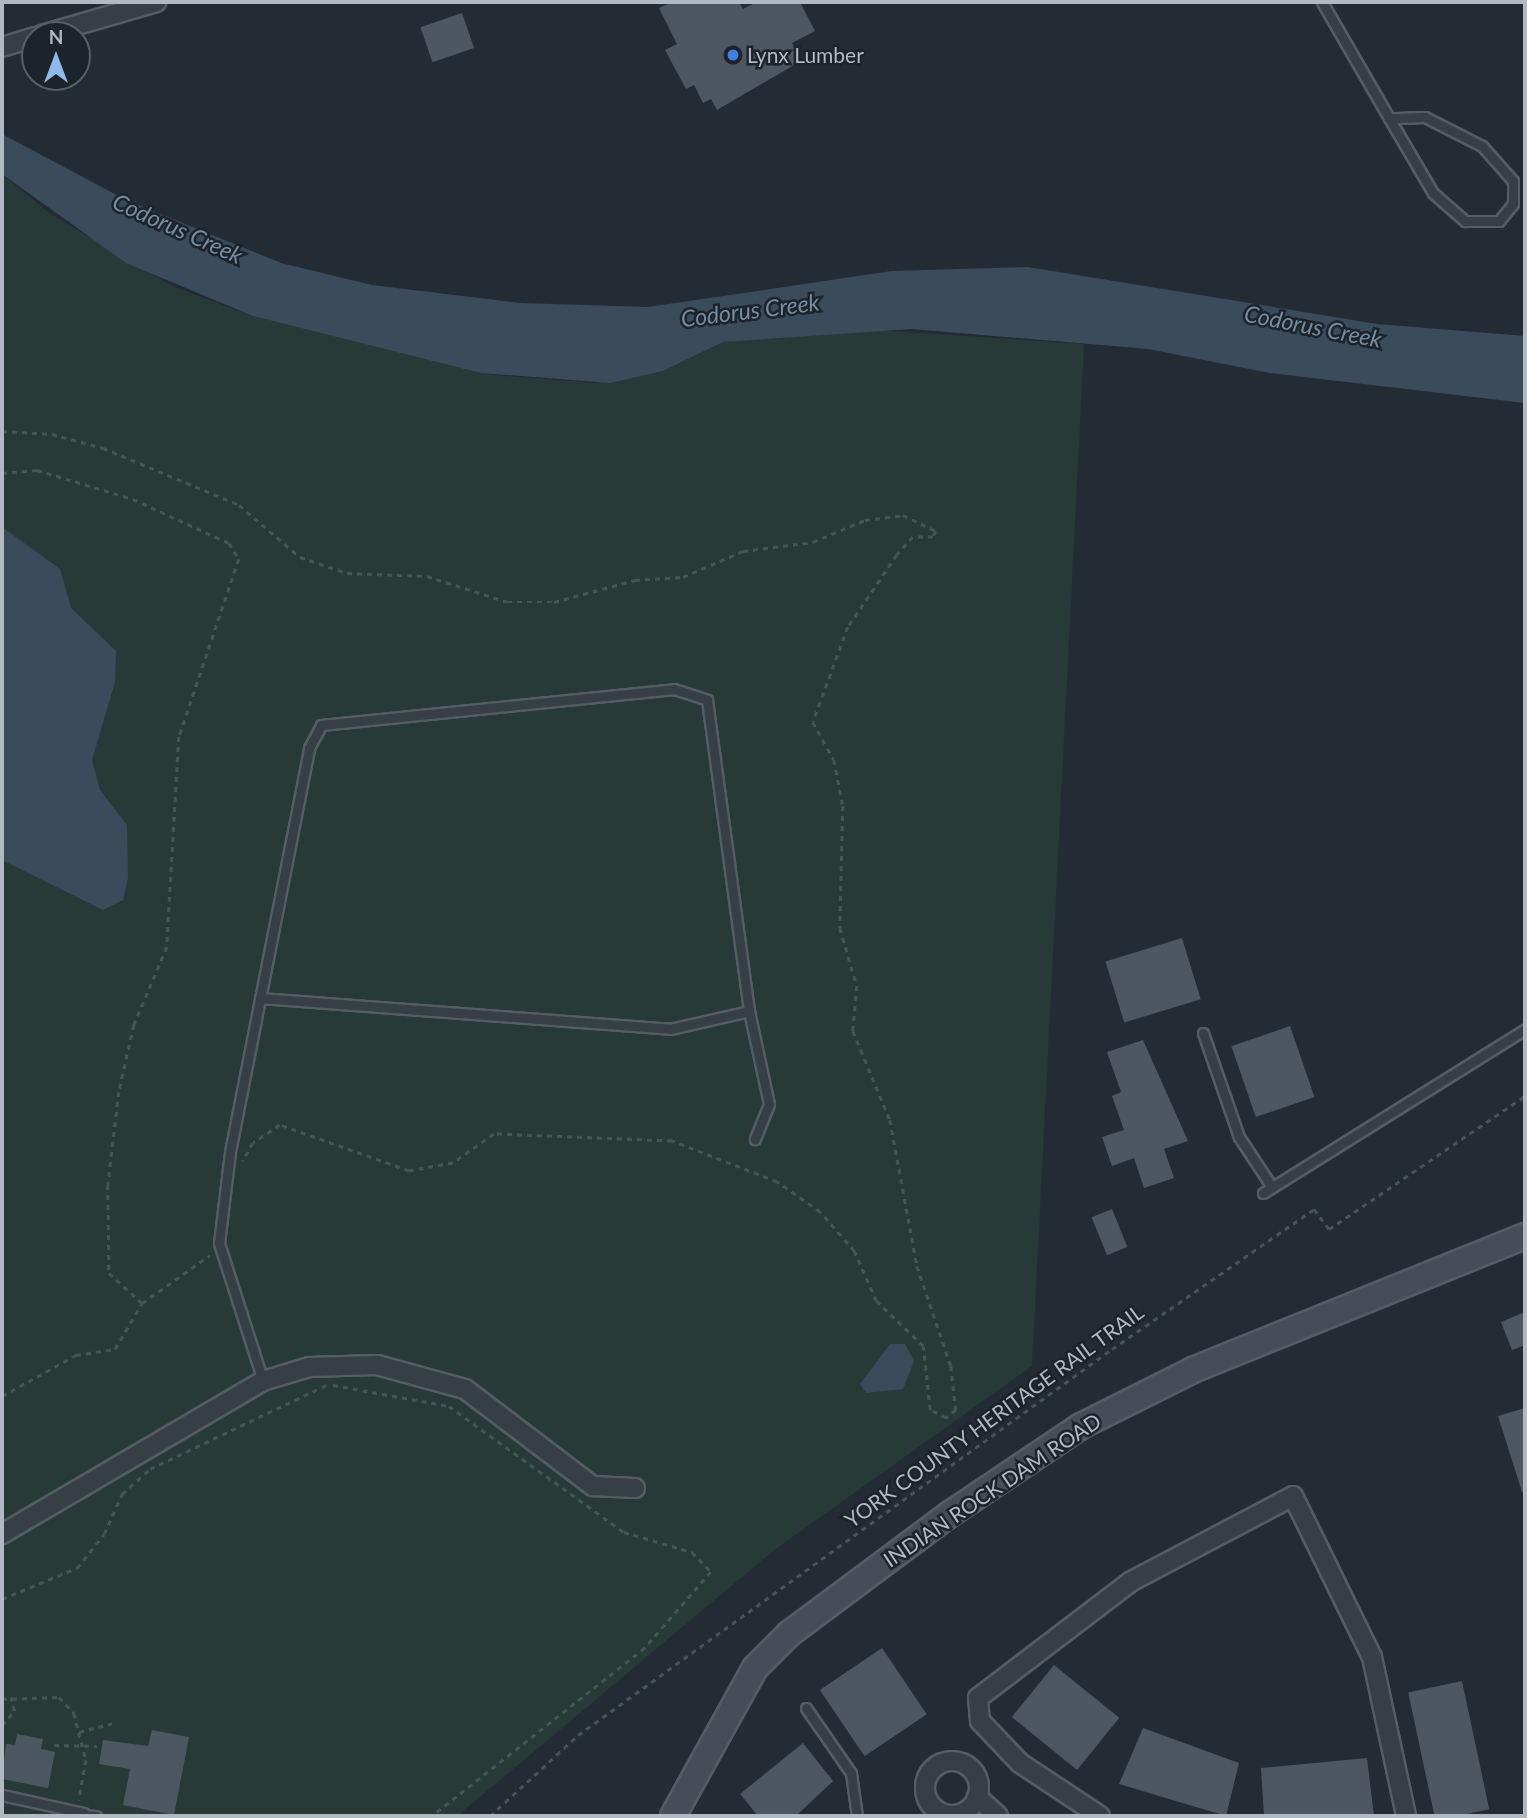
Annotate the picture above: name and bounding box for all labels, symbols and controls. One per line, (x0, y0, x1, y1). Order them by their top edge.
north arrow (21, 21, 91, 91)
text: N (49, 25, 63, 48)
place label: Lynx Lumber (747, 42, 864, 68)
marker: Lynx Lumber (725, 47, 741, 63)
water label: Codorus Creek (109, 187, 247, 269)
water label: Codorus Creek (679, 288, 821, 332)
water label: Codorus Creek (1242, 299, 1384, 353)
street label: YORK COUNTY HERITAGE RAIL TRAIL (839, 1299, 1149, 1533)
street label: INDIAN ROCK DAM ROAD (879, 1408, 1105, 1572)

